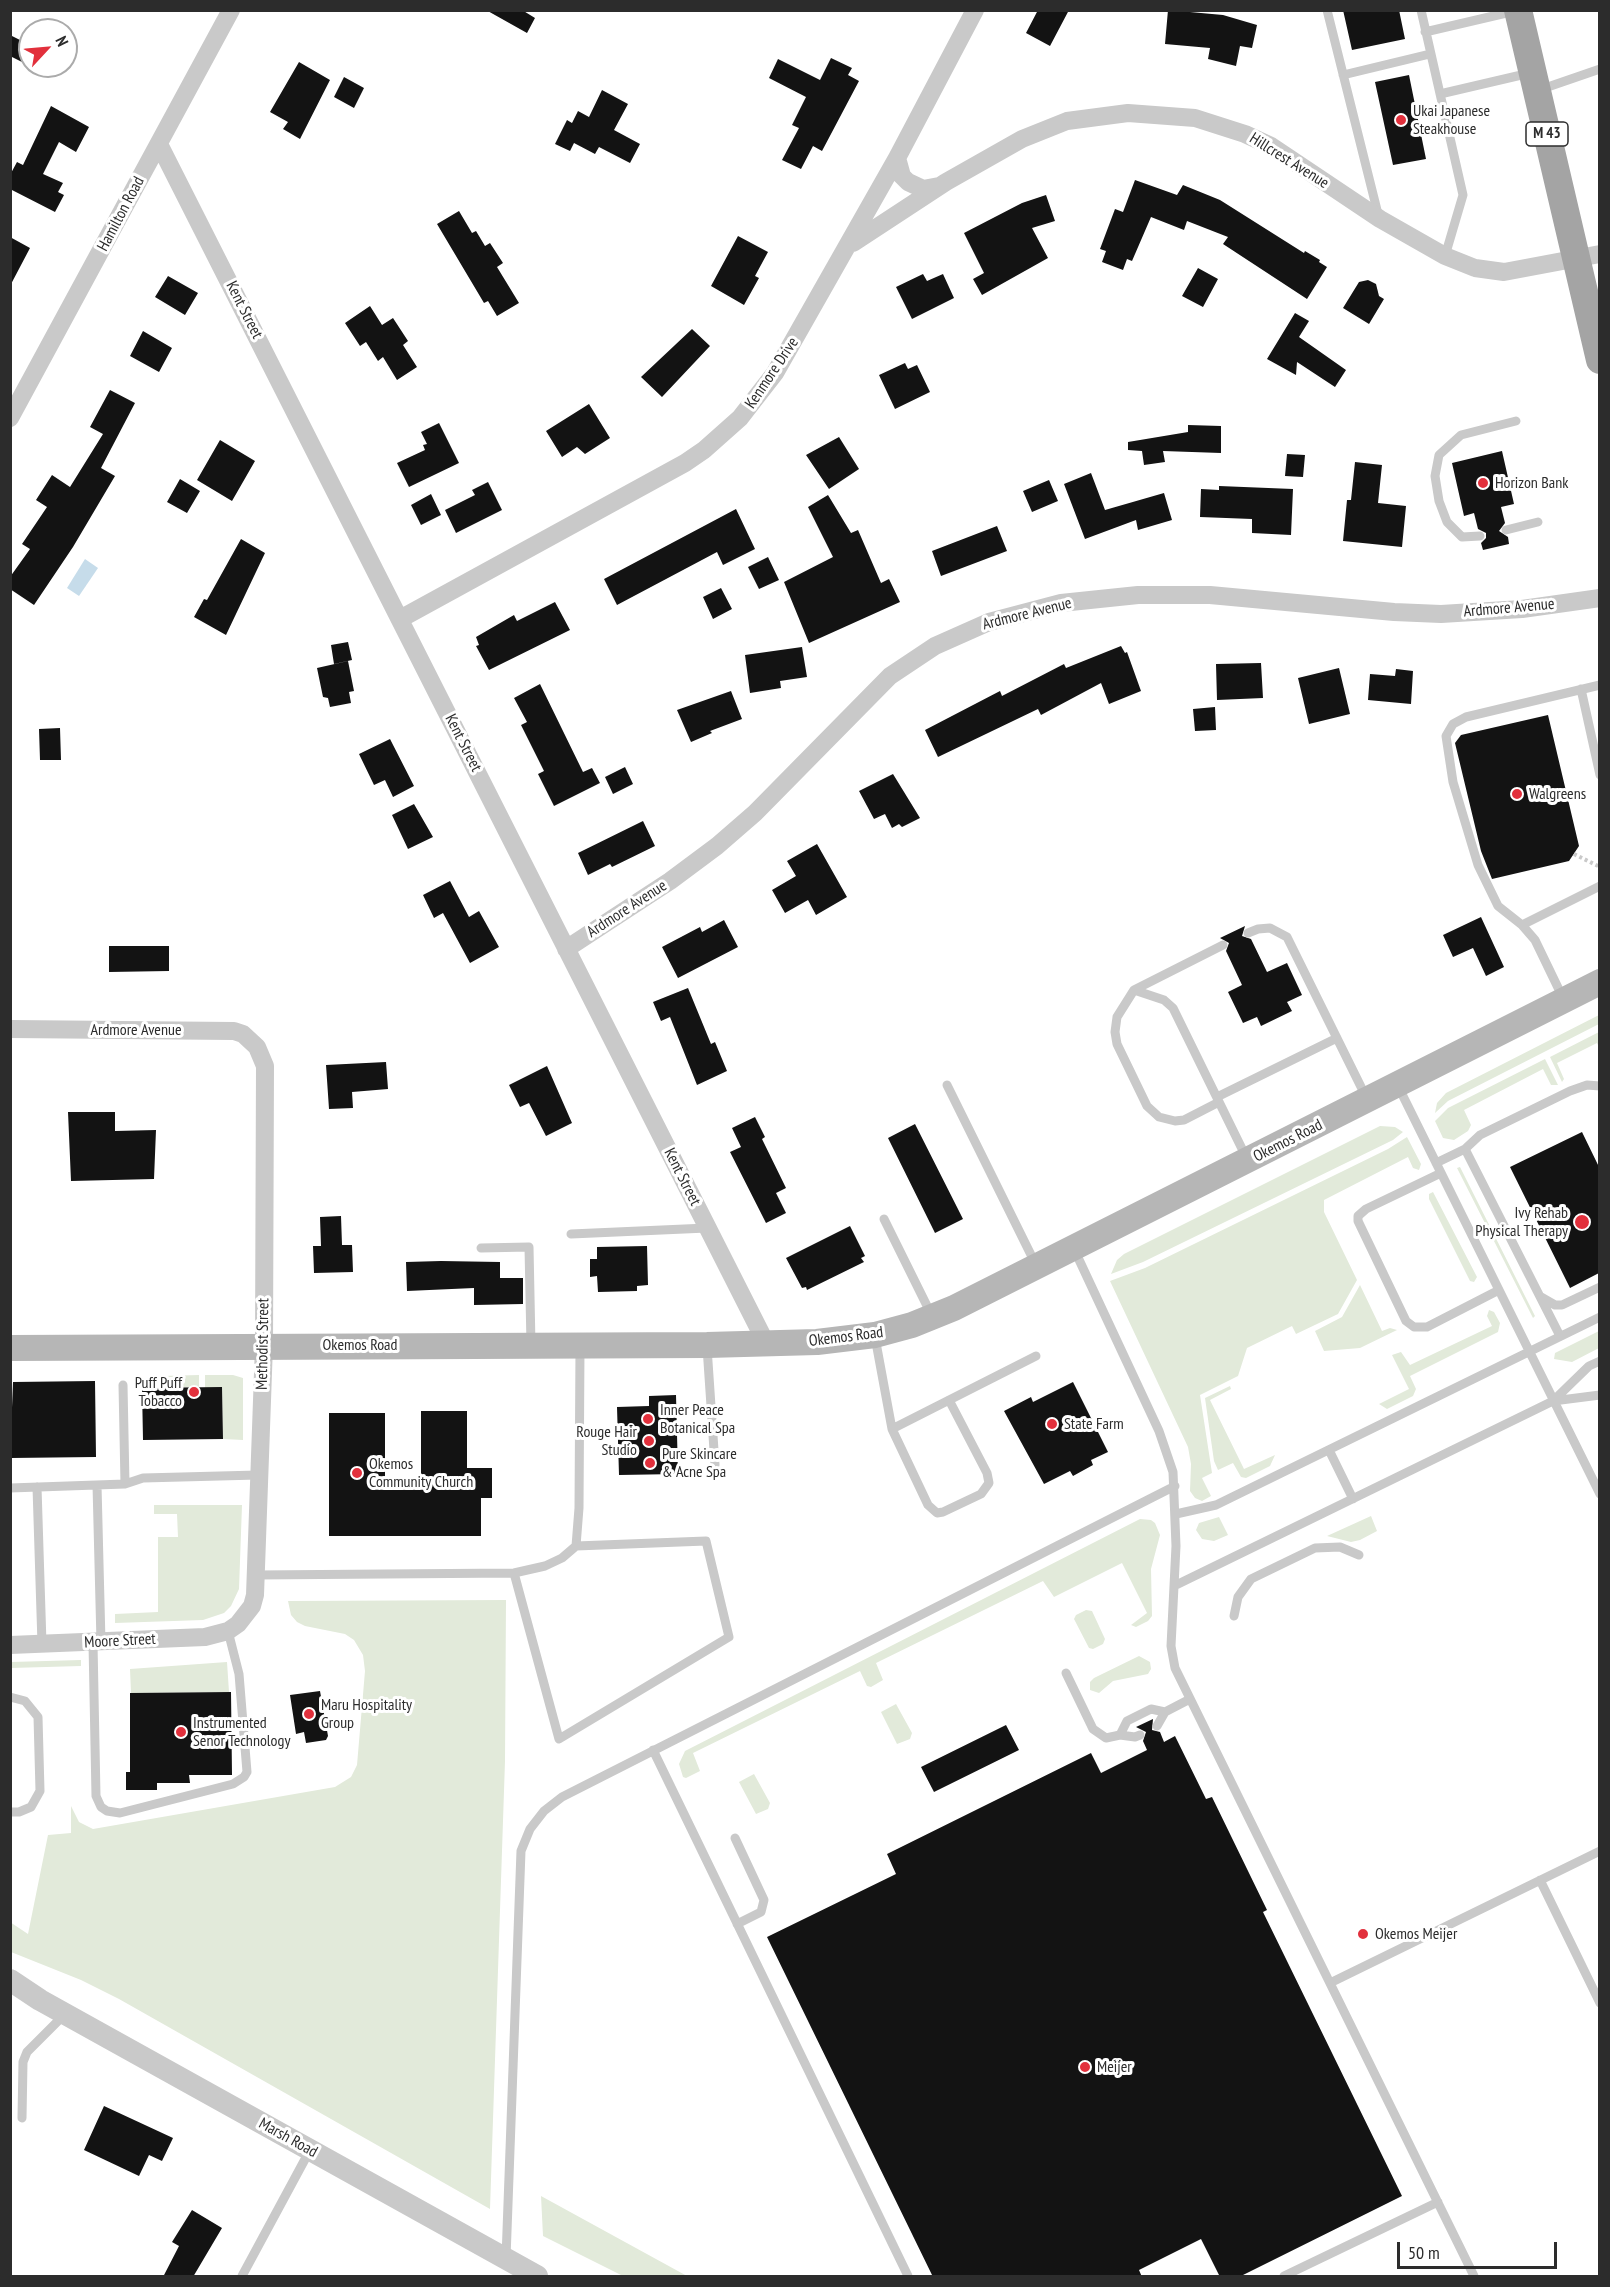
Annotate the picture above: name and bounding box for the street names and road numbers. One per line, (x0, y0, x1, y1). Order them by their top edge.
road number: M 43 (1526, 122, 1568, 146)
street label: Hillcrest Avenue (1246, 129, 1332, 193)
street label: Hamilton Road (93, 174, 149, 254)
street label: Kent Street (221, 278, 267, 342)
street label: Kenmore Drive (741, 334, 803, 412)
street label: Ardmore Avenue (981, 594, 1073, 634)
street label: Ardmore Avenue (1463, 594, 1555, 622)
street label: Kent Street (440, 711, 486, 775)
street label: Ardmore Avenue (584, 876, 670, 942)
street label: Ardmore Avenue (90, 1020, 182, 1040)
street label: Okemos Road (1250, 1115, 1326, 1167)
street label: Kent Street (659, 1145, 705, 1209)
street label: Methodist Street (253, 1298, 273, 1390)
street label: Okemos Road (808, 1323, 884, 1351)
street label: Okemos Road (323, 1335, 397, 1355)
street label: Moore Street (84, 1630, 156, 1652)
street label: Marsh Road (255, 2114, 321, 2162)

